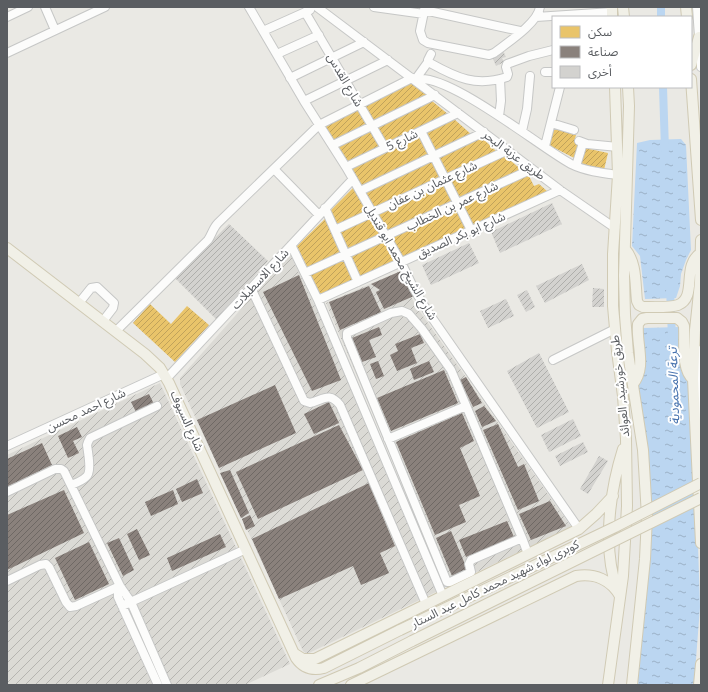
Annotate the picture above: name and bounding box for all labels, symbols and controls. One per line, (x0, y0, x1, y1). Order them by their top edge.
legend (552, 16, 692, 88)
text: سكن (588, 23, 612, 40)
text: صناعة (588, 43, 618, 60)
street label: شارع القدس (322, 50, 368, 110)
text: أخرى (588, 63, 612, 80)
street label: شارع 5 (383, 125, 421, 155)
street label: طريق عزبة البحر (479, 125, 549, 184)
street label: شارع عثمان بن عفان (384, 156, 480, 214)
street label: شارع عمر بن الخطاب (403, 177, 501, 235)
street label: شارع الشيخ محمد ابو قنديل (360, 201, 442, 323)
street label: شارع ابو بكر الصديق (414, 207, 508, 263)
street label: شارع الاسطبلات (227, 245, 293, 313)
street label: طريق خورشيد, العوائد (606, 334, 633, 438)
water label: ترعة المحمودية (663, 345, 683, 425)
street label: شارع احمد محسن (43, 384, 129, 436)
street label: شارع السيوف (166, 388, 208, 454)
street label: كوبرى لواء شهيد محمد كامل عبد الستار (407, 535, 583, 632)

